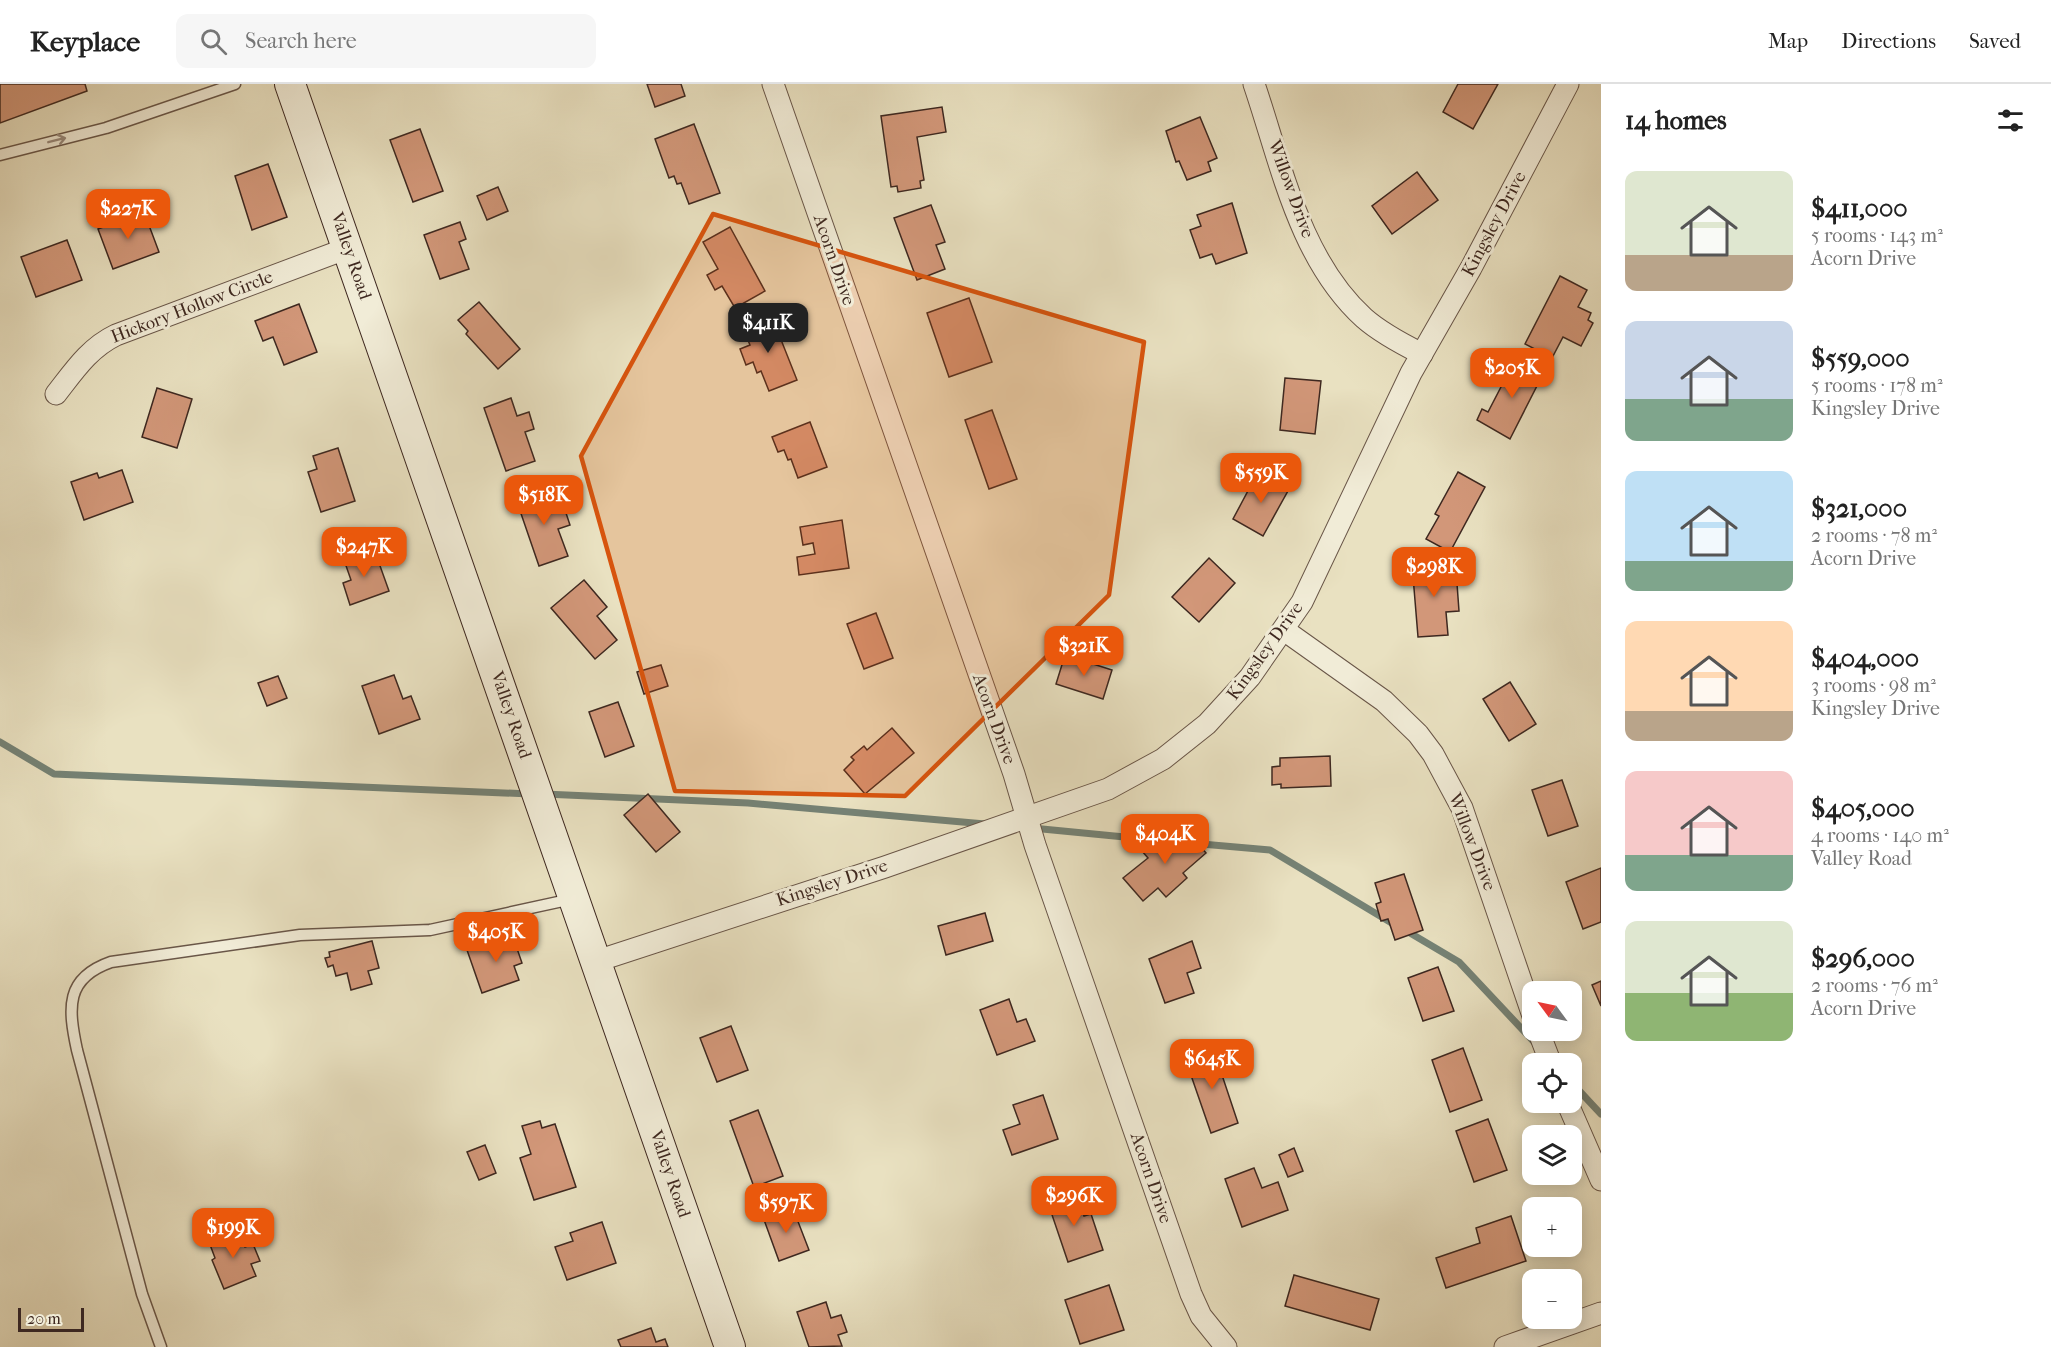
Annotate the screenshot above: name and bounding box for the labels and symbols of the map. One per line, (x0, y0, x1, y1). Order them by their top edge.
one-way arrow (47, 134, 66, 146)
street label: Willow Drive (1263, 136, 1318, 241)
street label: Kingsley Drive (1458, 168, 1531, 280)
pin: $227K (86, 189, 170, 240)
street label: Valley Road (326, 209, 376, 303)
street label: Acorn Drive (808, 211, 859, 308)
street label: Hickory Hollow Circle (108, 266, 276, 348)
pin: $411K (726, 303, 810, 354)
pin: $205K (1470, 348, 1554, 399)
pin: $559K (1219, 453, 1303, 504)
pin: $518K (502, 475, 586, 526)
pin: $247K (322, 527, 406, 578)
pin: $298K (1392, 547, 1476, 598)
street label: Kingsley Drive (1222, 598, 1308, 704)
pin: $321K (1042, 626, 1126, 677)
street label: Valley Road (486, 668, 536, 762)
street label: Acorn Drive (968, 670, 1020, 767)
street label: Willow Drive (1443, 789, 1500, 894)
pin: $404K (1123, 814, 1207, 865)
street label: Kingsley Drive (774, 855, 890, 911)
pin: $405K (454, 912, 538, 963)
north arrow (1522, 981, 1582, 1041)
pin: $645K (1170, 1039, 1254, 1090)
street label: Valley Road (645, 1127, 695, 1221)
street label: Acorn Drive (1125, 1129, 1176, 1226)
pin: $296K (1032, 1176, 1116, 1227)
pin: $597K (744, 1183, 828, 1234)
pin: $199K (191, 1208, 275, 1259)
scale bar (18, 1305, 84, 1332)

